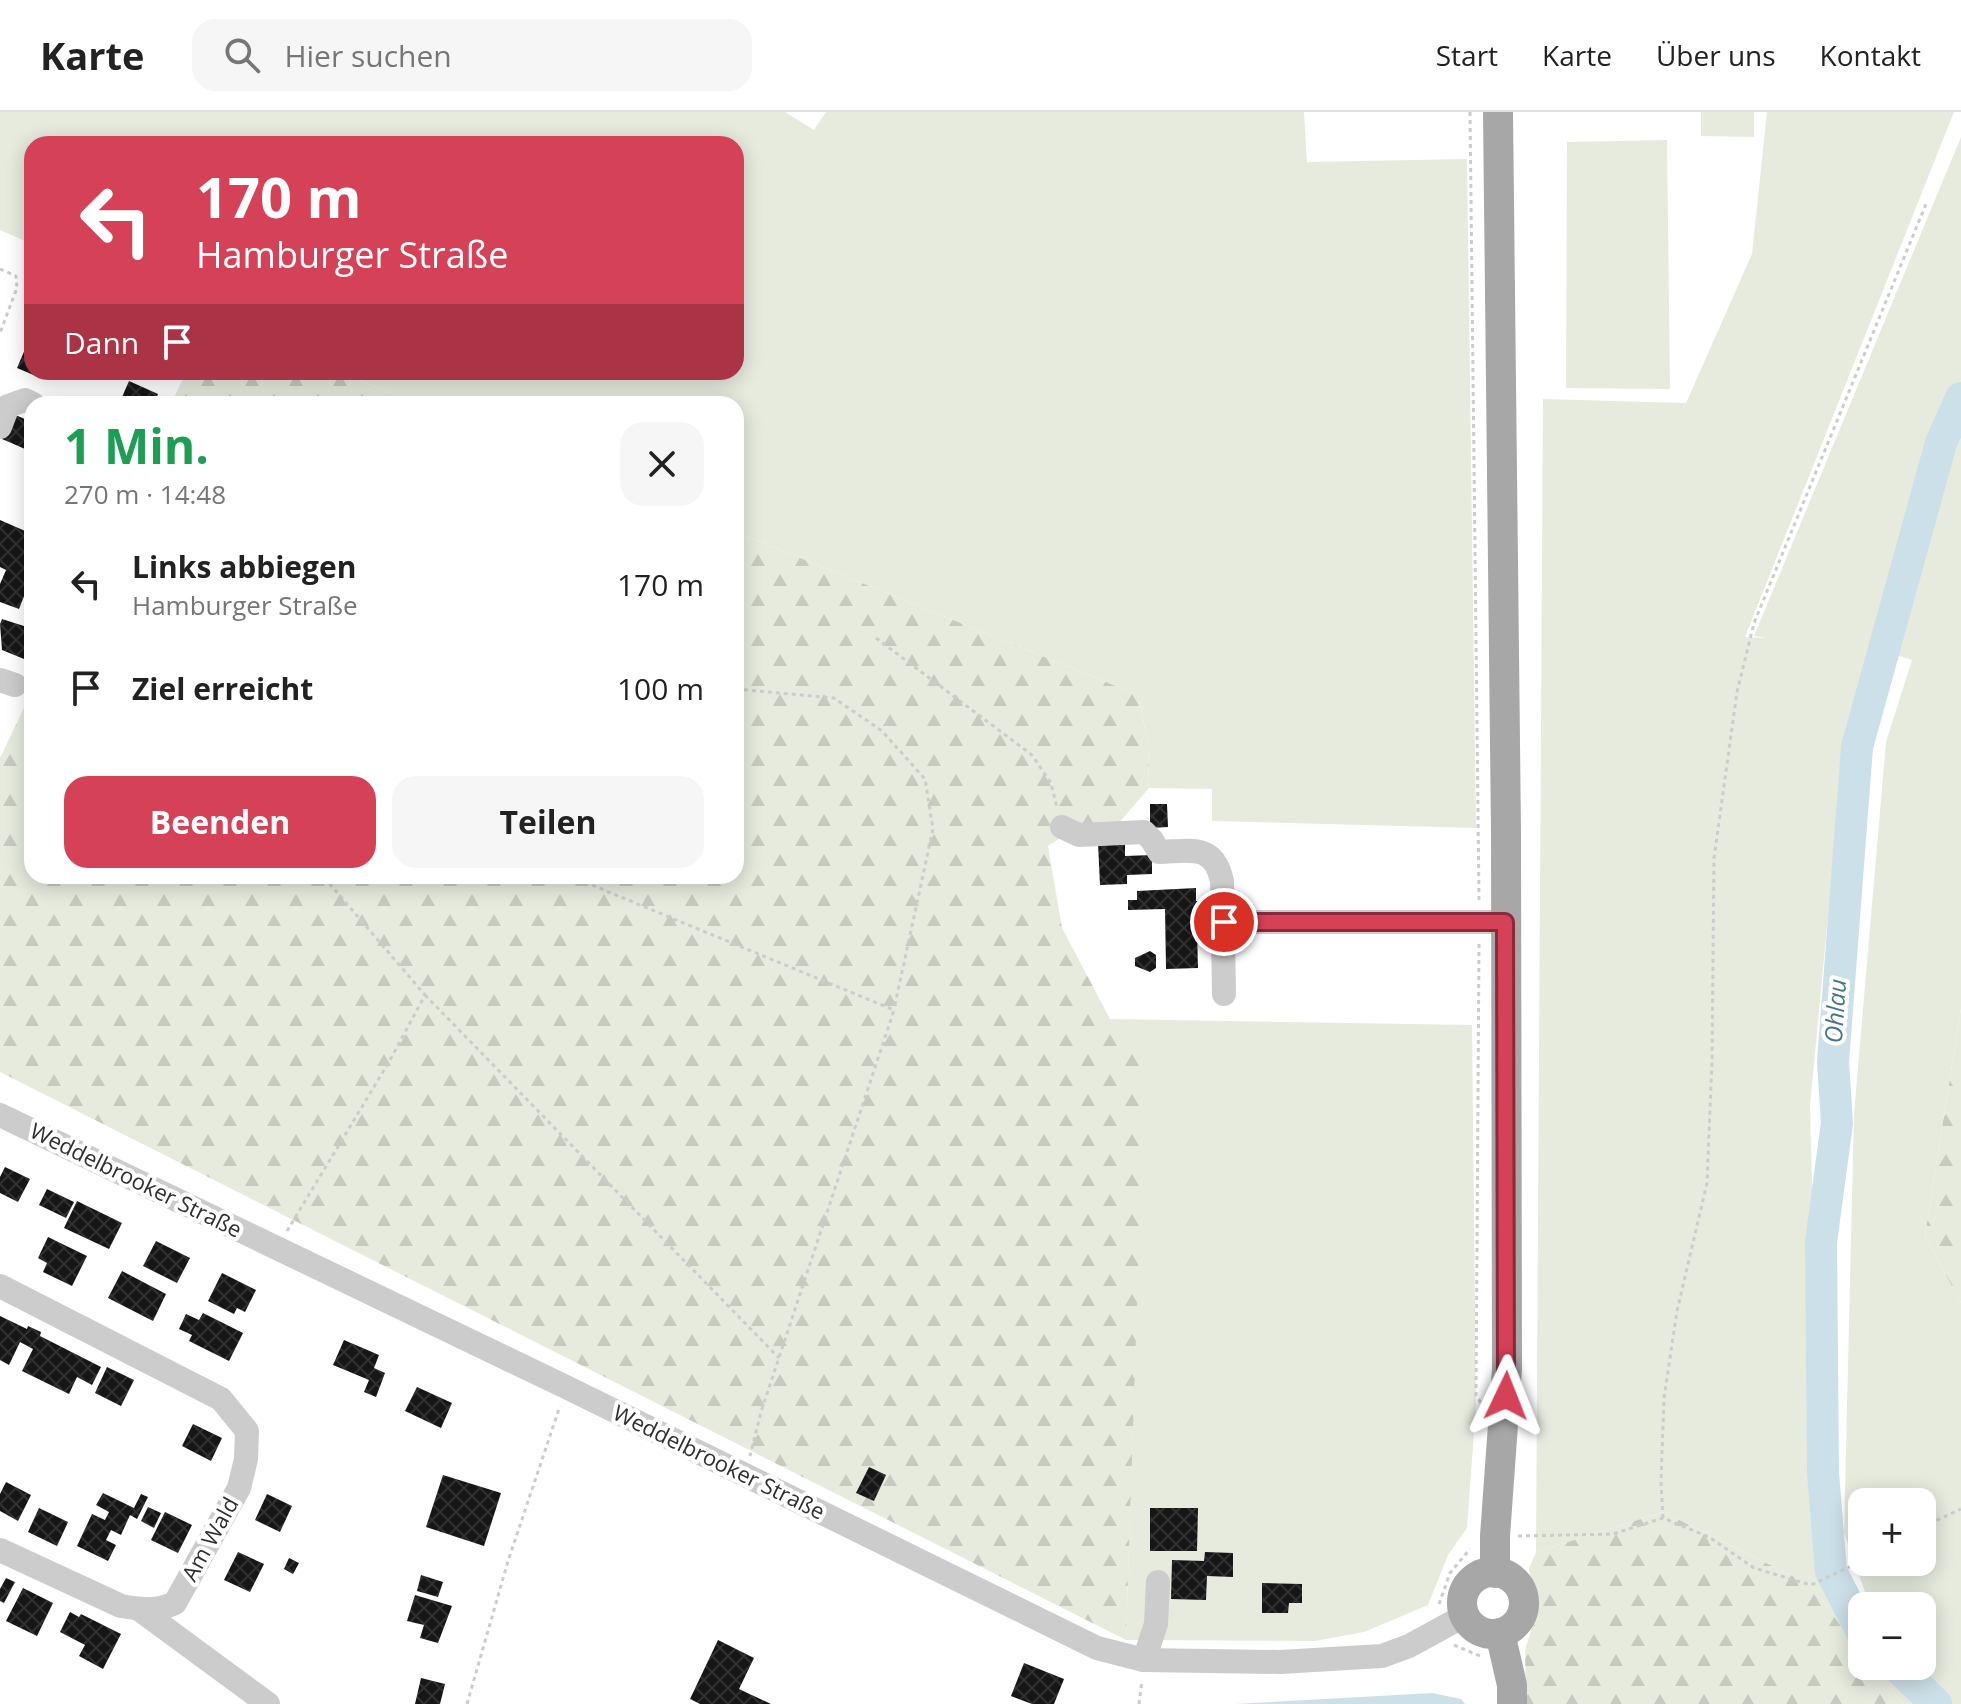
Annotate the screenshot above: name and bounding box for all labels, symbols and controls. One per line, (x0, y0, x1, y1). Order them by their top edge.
search box (192, 19, 752, 91)
text: Karte (40, 29, 144, 81)
icon: search (220, 33, 264, 77)
text: Hier suchen (284, 35, 452, 76)
text: Start (1436, 36, 1498, 74)
text: Karte (1542, 36, 1612, 74)
text: Über uns (1656, 36, 1776, 74)
text: Kontakt (1820, 36, 1921, 74)
text: 170 m (196, 158, 362, 234)
icon: left (64, 168, 168, 272)
text: Hamburger Straße (196, 230, 508, 279)
icon: arrive (155, 320, 199, 364)
text: Dann (64, 322, 139, 363)
text: 1 Min. (64, 413, 209, 478)
button: close (620, 422, 704, 506)
text: 270 m · 14:48 (64, 476, 226, 512)
text: Links abbiegen (132, 546, 357, 587)
icon: left (64, 562, 108, 606)
text: 170 m (617, 564, 704, 605)
text: Hamburger Straße (132, 587, 358, 623)
icon: arrive (64, 666, 108, 710)
text: Ziel erreicht (132, 668, 313, 709)
text: 100 m (617, 668, 704, 709)
button: Beenden (64, 776, 376, 868)
button: Teilen (392, 776, 704, 868)
pin (1190, 888, 1258, 956)
icon: arrive (1202, 900, 1246, 944)
water label: Ohlau (1816, 977, 1853, 1044)
street label: Weddelbrooker Straße (26, 1115, 247, 1243)
position arrow (1464, 1354, 1548, 1438)
street label: Weddelbrooker Straße (609, 1397, 830, 1525)
map controls (1848, 1488, 1936, 1680)
button: + (1848, 1488, 1936, 1576)
street label: Am Wald (174, 1491, 244, 1586)
button: − (1848, 1592, 1936, 1680)

